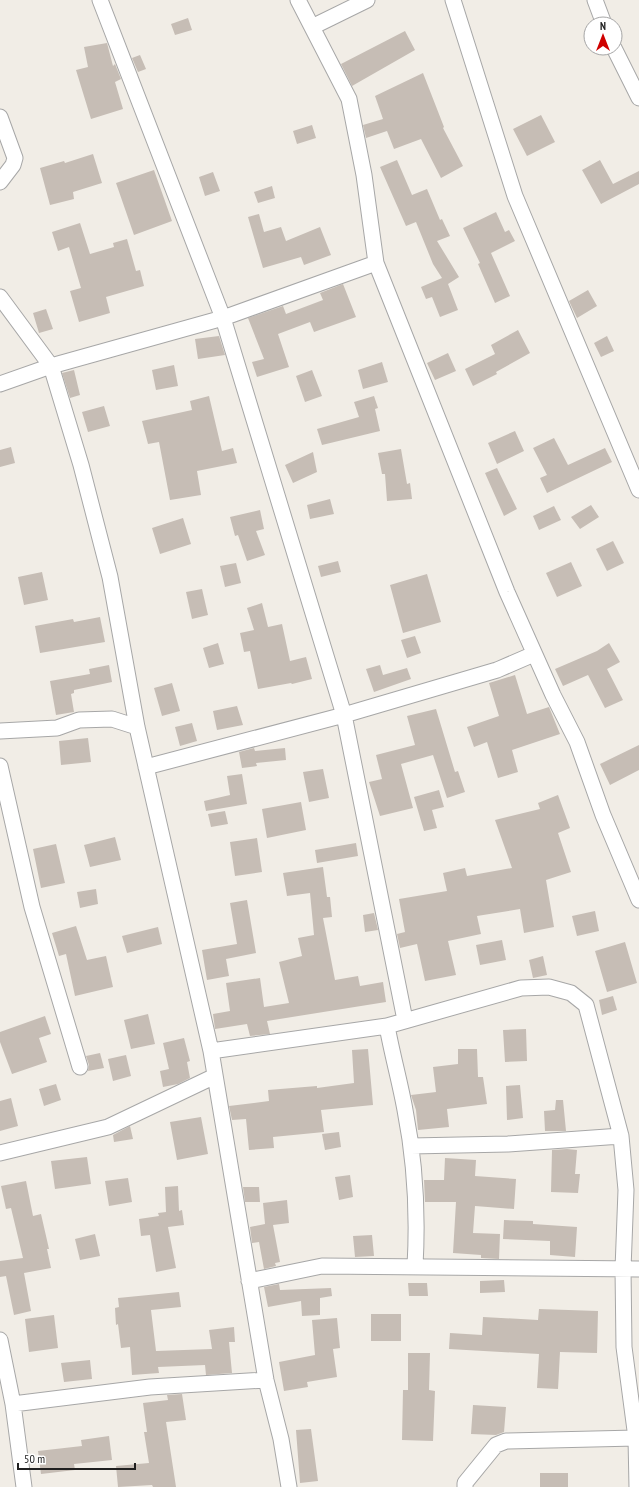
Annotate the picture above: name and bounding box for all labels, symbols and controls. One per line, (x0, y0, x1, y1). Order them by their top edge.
north arrow (583, 16, 623, 56)
text: N (600, 19, 606, 33)
scale bar (18, 1445, 135, 1471)
text: 50 m (24, 1451, 45, 1466)

